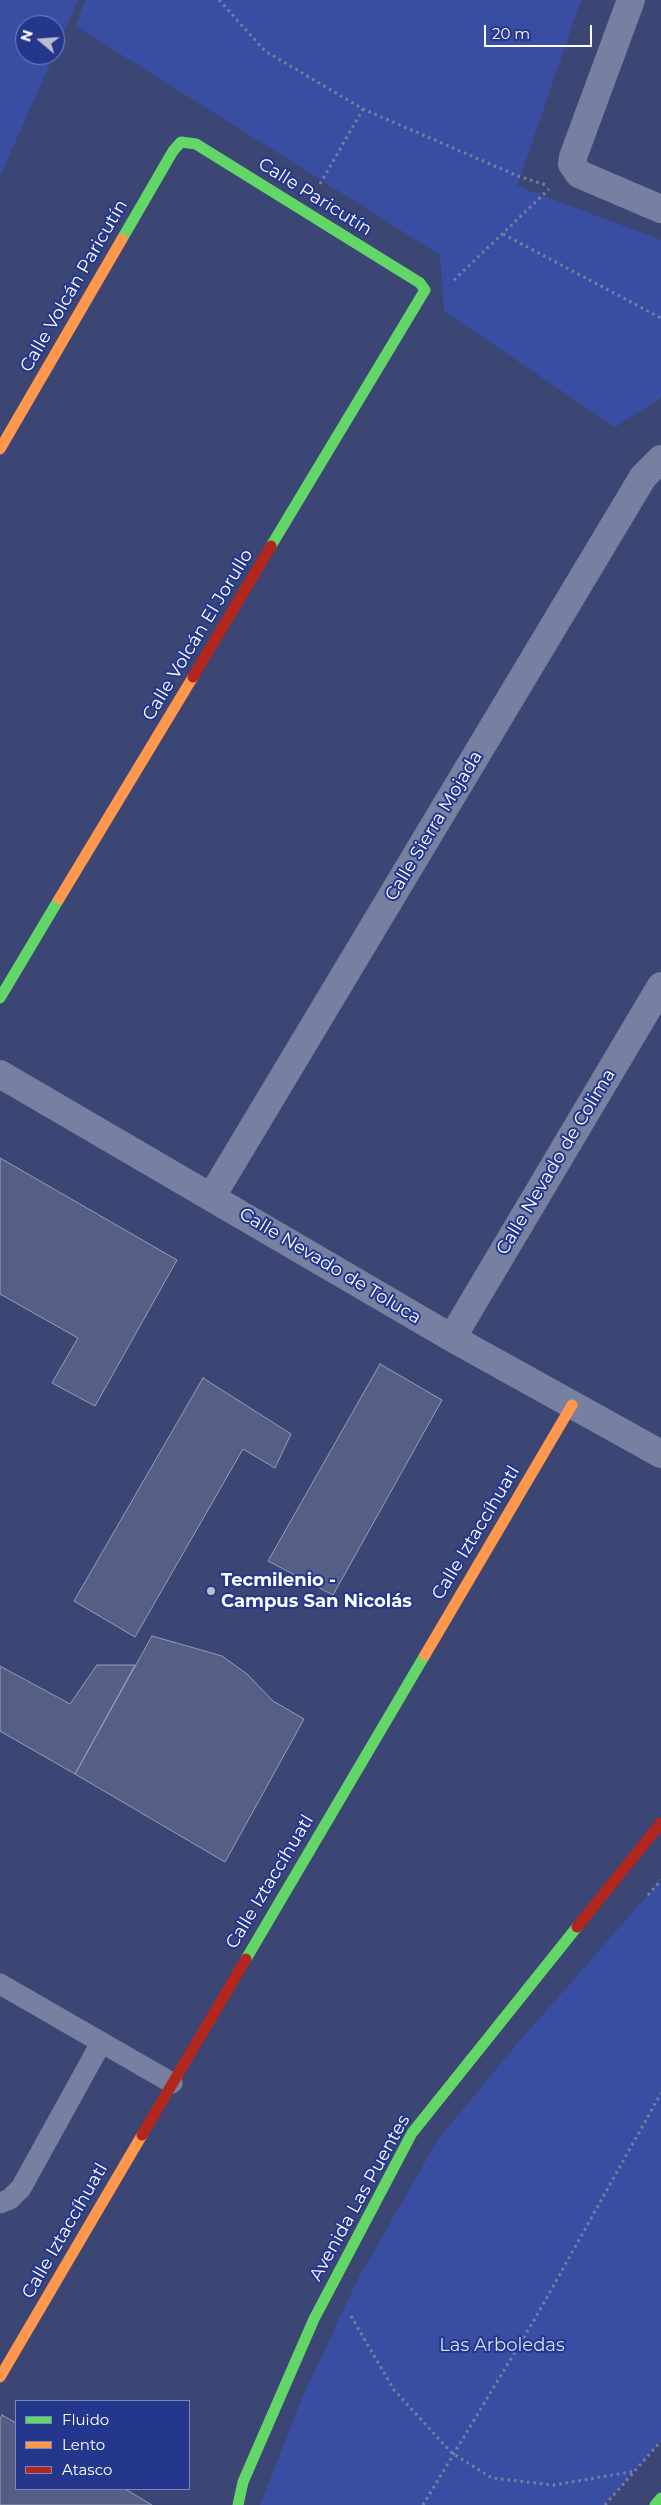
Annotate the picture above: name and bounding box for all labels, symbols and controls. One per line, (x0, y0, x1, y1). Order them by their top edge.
north arrow (15, 15, 65, 65)
scale bar (486, 15, 594, 47)
text: 20 m (492, 24, 530, 43)
text: N (16, 28, 37, 44)
street label: Calle Paricutín (254, 153, 376, 241)
street label: Calle Volcán Paricutín (16, 196, 132, 376)
street label: Calle Volcán El Jorullo (138, 545, 258, 725)
street label: Calle Sierra Mojada (381, 747, 487, 905)
street label: Calle Nevado de Colima (492, 1065, 620, 1259)
street label: Calle Nevado de Toluca (235, 1203, 425, 1329)
street label: Calle Iztaccíhuatl (427, 1462, 525, 1604)
place label: Tecmilenio - Campus San Nicolás (221, 1570, 412, 1612)
marker: Tecmilenio - Campus San Nicolás (205, 1585, 217, 1597)
street label: Calle Iztaccíhuatl (221, 1811, 319, 1953)
street label: Avenida Las Puentes (305, 2111, 415, 2285)
street label: Calle Iztaccíhuatl (18, 2160, 112, 2302)
park label: Las Arboledas (439, 2335, 565, 2357)
legend (15, 2400, 190, 2490)
text: Fluido (62, 2410, 109, 2429)
text: Lento (62, 2435, 105, 2454)
text: Atasco (62, 2460, 112, 2479)

